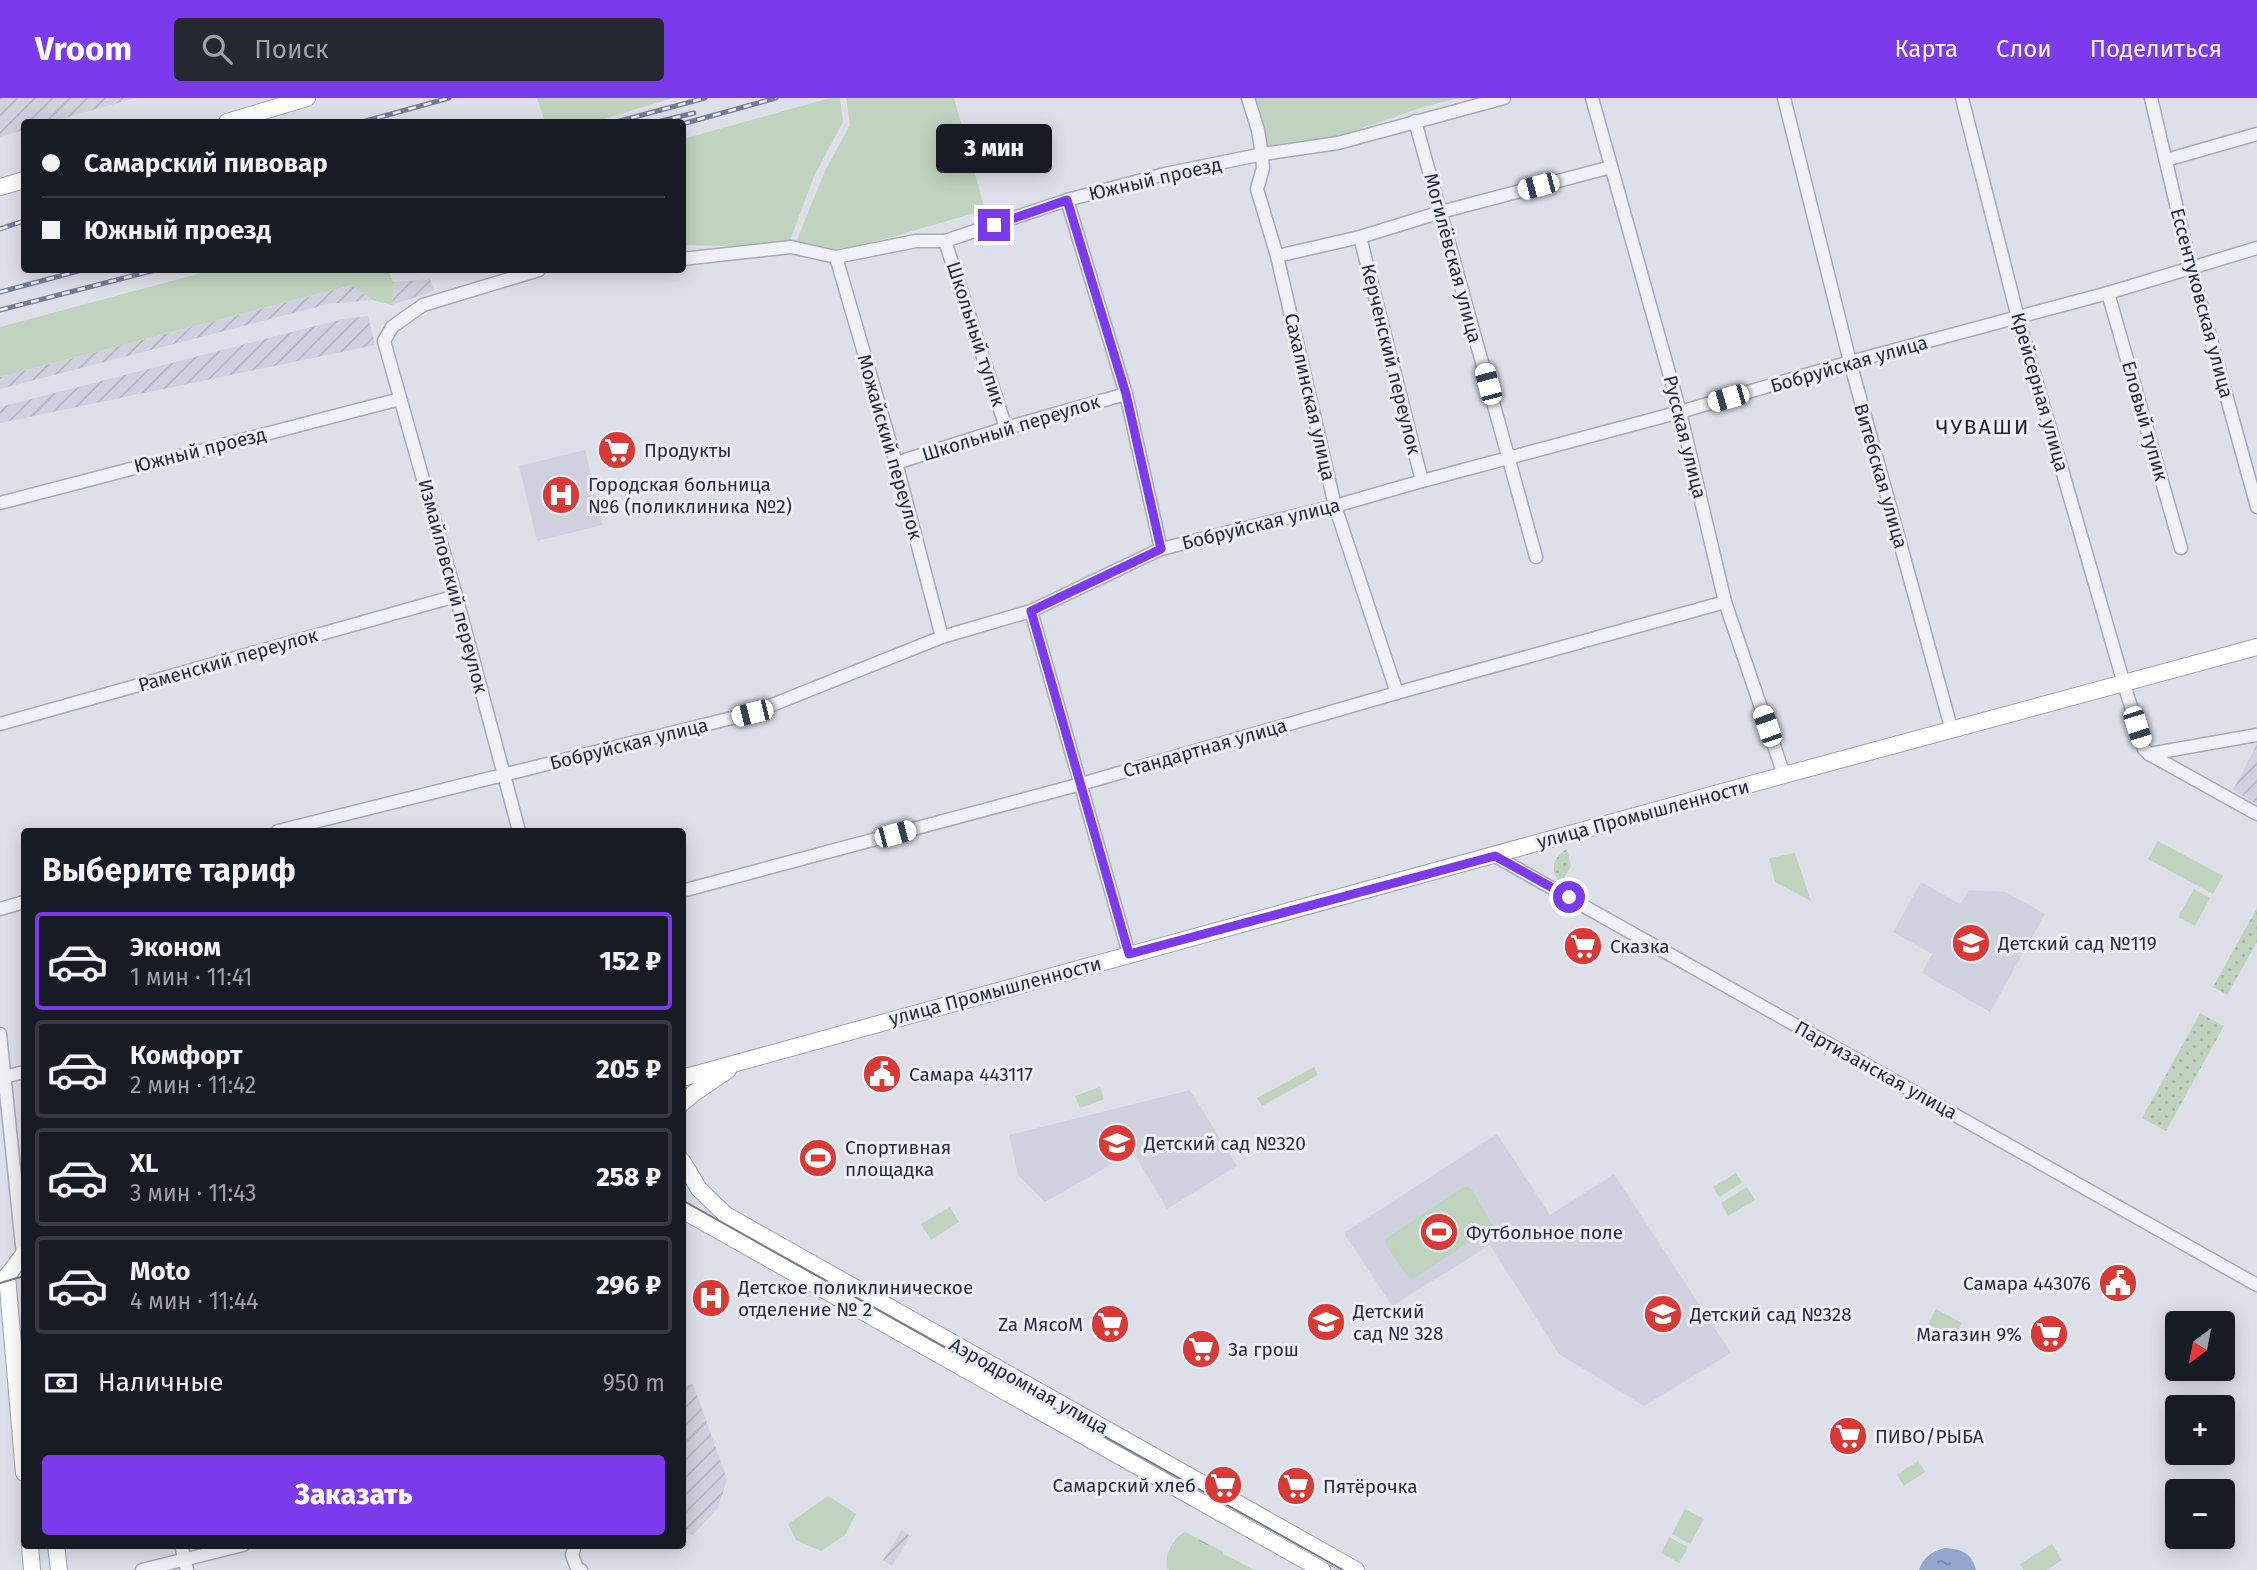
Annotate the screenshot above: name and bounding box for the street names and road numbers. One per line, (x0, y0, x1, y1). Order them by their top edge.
street label: Южный проезд (1086, 153, 1224, 205)
street label: Могилёвская улица (1419, 171, 1487, 345)
street label: Ессентуковская улица (2166, 206, 2238, 400)
street label: Школьный тупик (942, 259, 1010, 409)
street label: Керченский переулок (1356, 261, 1426, 457)
street label: Крейсерная улица (2006, 310, 2074, 474)
street label: Сахалинская улица (1280, 311, 1340, 483)
street label: Бобруйская улица (1768, 331, 1930, 397)
street label: Можайский переулок (853, 352, 928, 542)
street label: Еловый тупик (2117, 358, 2173, 484)
street label: Русская улица (1659, 373, 1711, 501)
street label: Школьный переулок (919, 390, 1103, 466)
street label: Витебская улица (1849, 401, 1913, 551)
street label: Южный проезд (131, 422, 269, 478)
street label: Измайловский переулок (413, 476, 493, 696)
street label: Бобруйская улица (1179, 493, 1343, 555)
street label: Раменский переулок (136, 623, 321, 697)
street label: Бобруйская улица (547, 713, 711, 775)
street label: Стандартная улица (1120, 714, 1290, 782)
street label: улица Промышленности (1534, 775, 1752, 853)
street label: улица Промышленности (886, 952, 1104, 1030)
street label: Партизанская улица (1791, 1016, 1961, 1124)
street label: Аэродромная улица (946, 1333, 1112, 1439)

